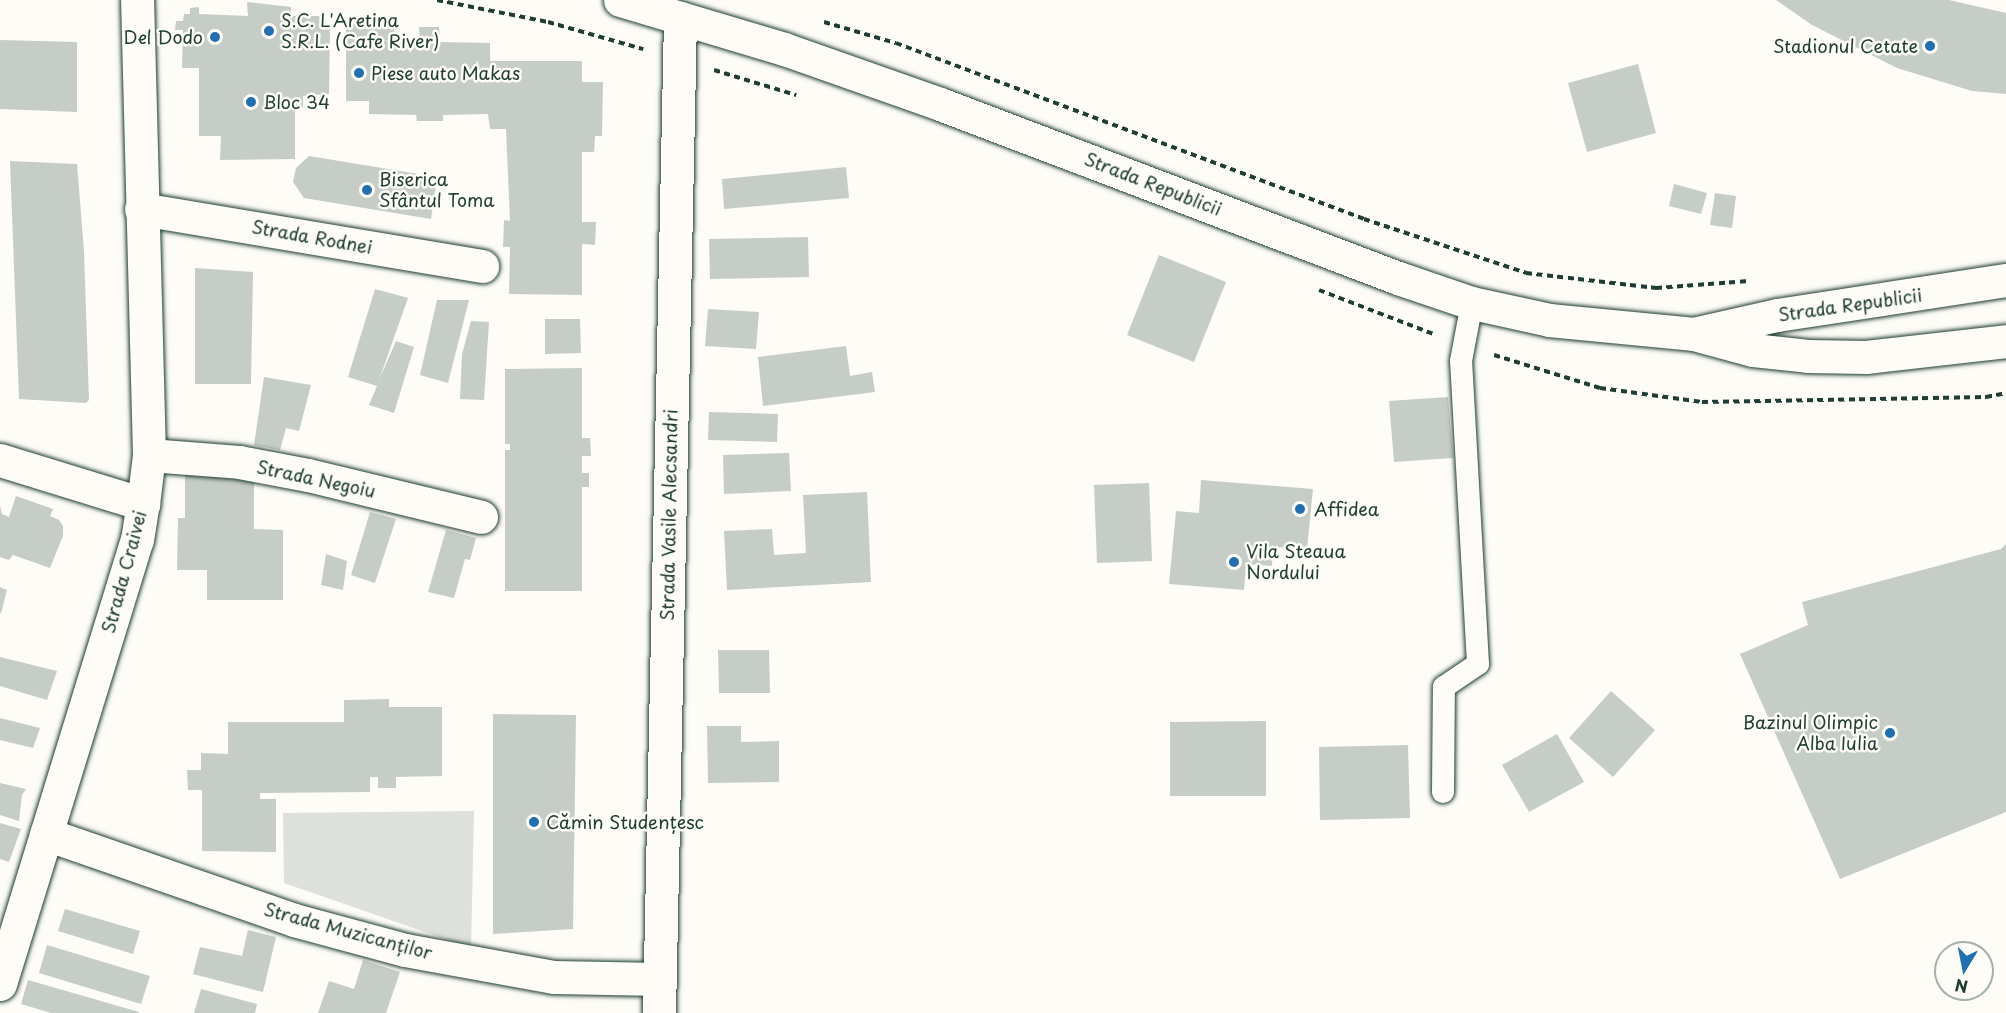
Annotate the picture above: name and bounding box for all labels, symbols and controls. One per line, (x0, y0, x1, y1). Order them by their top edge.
place label: S.C. L'Aretina S.R.L. (Cafe River) (281, 10, 440, 52)
marker: S.C. L'Aretina S.R.L. (Cafe River) (262, 24, 276, 38)
place label: Del Dodo (123, 26, 203, 48)
marker: Del Dodo (208, 30, 222, 44)
place label: Stadionul Cetate (1775, 35, 1918, 57)
marker: Stadionul Cetate (1923, 39, 1937, 53)
place label: Piese auto Makas (371, 62, 523, 84)
marker: Piese auto Makas (352, 66, 366, 80)
place label: Bloc 34 (263, 91, 330, 113)
marker: Bloc 34 (244, 95, 258, 109)
street label: Strada Republicii (1080, 147, 1226, 221)
place label: Biserica Sfântul Toma (379, 169, 494, 212)
marker: Biserica Sfântul Toma (360, 183, 374, 197)
street label: Strada Rodnei (250, 216, 374, 258)
street label: Strada Republicii (1775, 284, 1925, 326)
street label: Strada Vasile Alecsandri (656, 408, 682, 622)
street label: Strada Negoiu (254, 456, 378, 502)
place label: Affidea (1314, 498, 1379, 520)
marker: Affidea (1291, 500, 1309, 518)
street label: Strada Craivei (97, 508, 151, 636)
place label: Vila Steaua Nordului (1246, 541, 1346, 584)
marker: Vila Steaua Nordului (1227, 555, 1241, 569)
place label: Bazinul Olimpic Alba Iulia (1743, 712, 1878, 754)
marker: Bazinul Olimpic Alba Iulia (1883, 726, 1897, 740)
place label: Cămin Studențesc (546, 811, 703, 833)
marker: Cămin Studențesc (527, 815, 541, 829)
street label: Strada Muzicanților (261, 898, 435, 964)
north arrow (1934, 941, 1994, 1001)
text: N (1953, 974, 1970, 1000)

